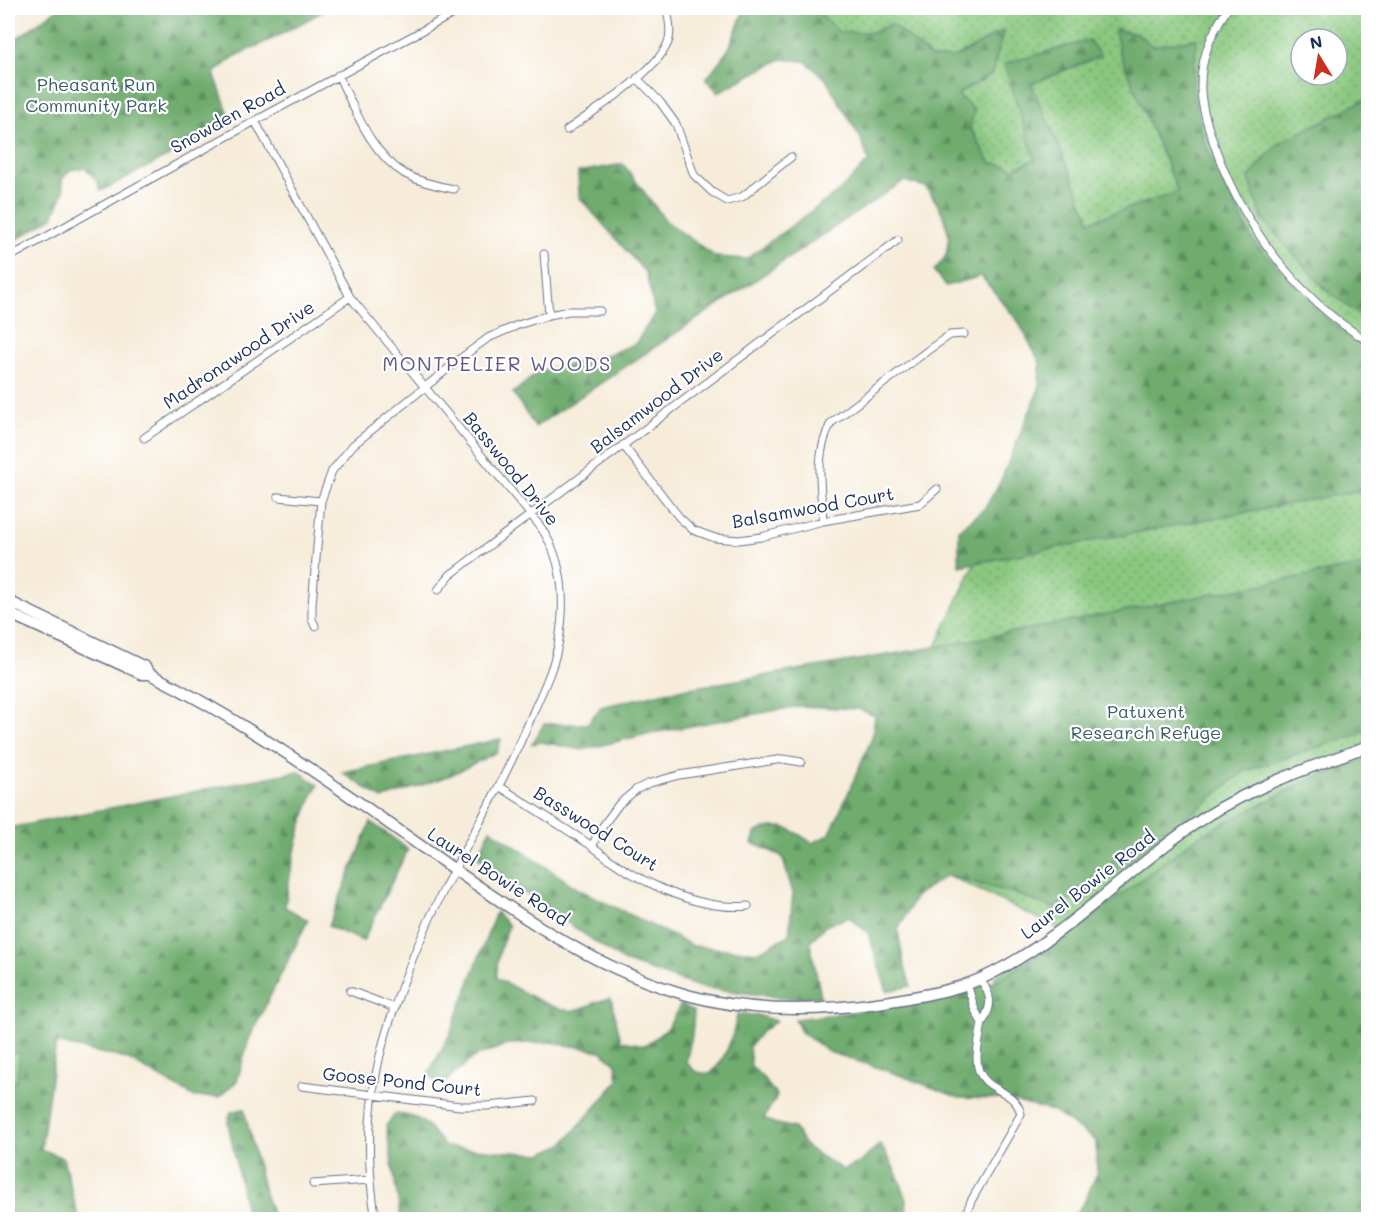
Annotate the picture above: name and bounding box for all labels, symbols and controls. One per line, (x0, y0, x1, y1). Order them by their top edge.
north arrow (1289, 27, 1349, 87)
text: N (1308, 30, 1324, 53)
park label: Pheasant Run Community Park (25, 72, 167, 117)
street label: Snowden Road (166, 76, 289, 159)
street label: Madronawood Drive (158, 294, 319, 414)
street label: Balsamwood Drive (585, 342, 728, 458)
district label: MONTPELIER WOODS (382, 350, 612, 376)
street label: Basswood Drive (458, 406, 565, 530)
street label: Balsamwood Court (730, 481, 896, 533)
park label: Patuxent Research Refuge (1071, 699, 1221, 744)
street label: Basswood Court (530, 780, 663, 876)
street label: Laurel Bowie Road (423, 821, 574, 931)
street label: Laurel Bowie Road (1015, 824, 1159, 944)
street label: Goose Pond Court (322, 1061, 483, 1101)

